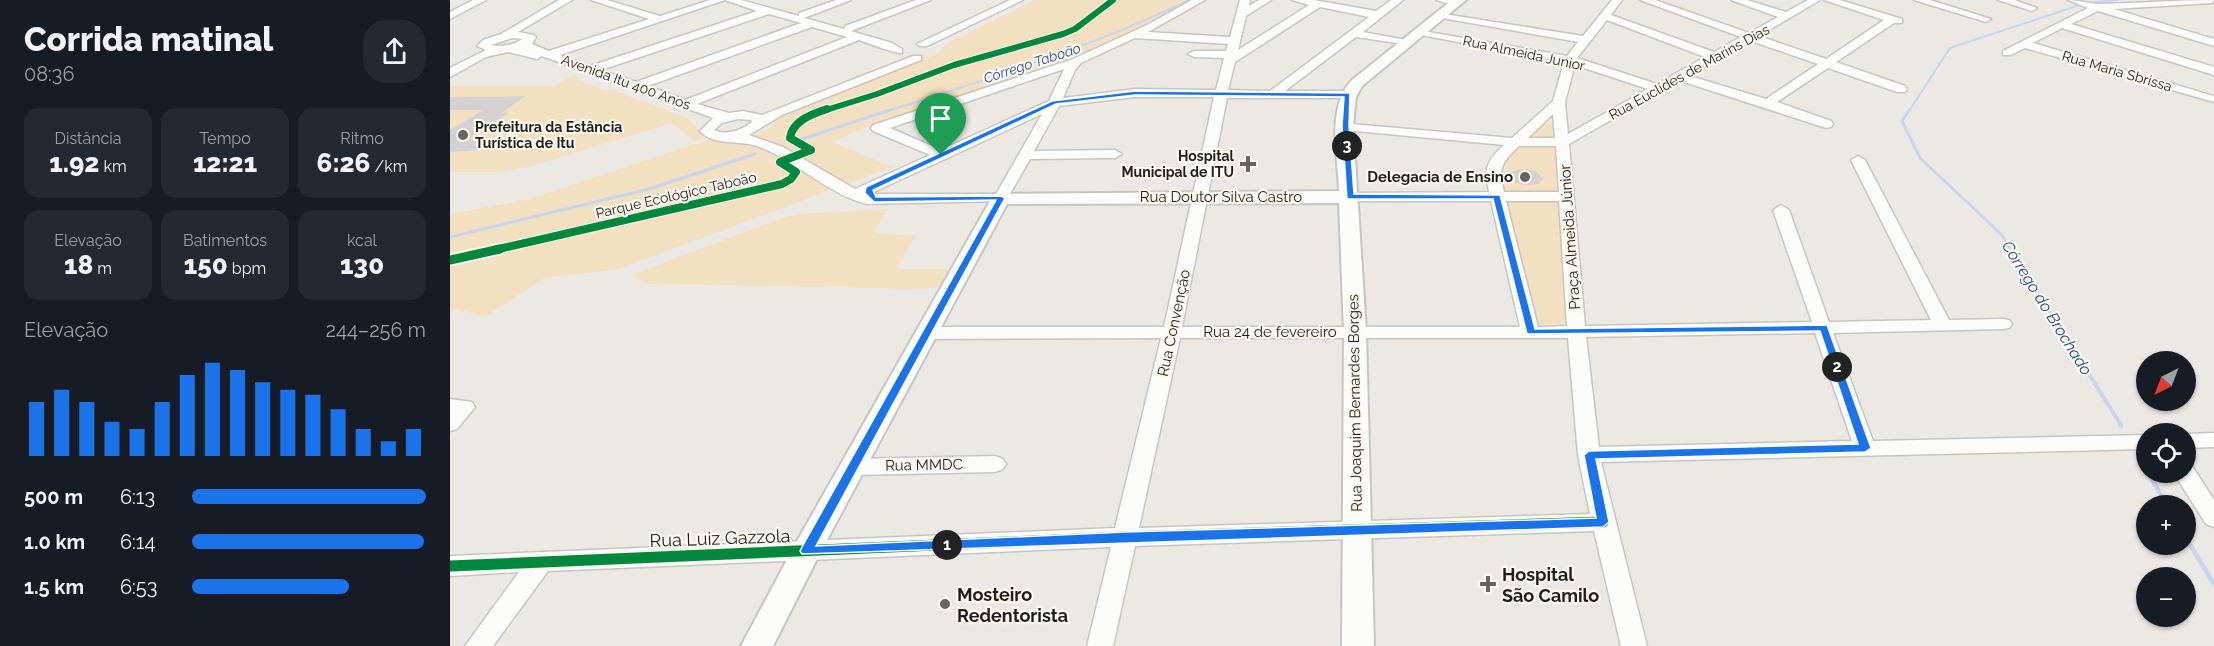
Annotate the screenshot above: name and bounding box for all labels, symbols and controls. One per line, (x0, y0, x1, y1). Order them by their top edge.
text: Corrida matinal (24, 20, 273, 59)
button: share (363, 20, 426, 83)
street label: Rua Euclídes de Marins Dias (1606, 21, 1772, 123)
street label: Rua Almeida Junior (1461, 32, 1587, 74)
water label: Córrego Taboão (981, 40, 1083, 86)
street label: Rua Maria Sbrissa (2060, 48, 2174, 94)
street label: Avenida Itu 400 Anos (559, 51, 693, 113)
text: 08:36 (24, 62, 75, 86)
pin (915, 93, 966, 155)
icon: arrive (924, 102, 957, 135)
place label: Prefeitura da Estância Turística de Itu (475, 119, 622, 151)
marker: Prefeitura da Estância Turística de Itu (456, 128, 470, 142)
text: Distância (54, 129, 122, 148)
text: Tempo (199, 129, 251, 148)
text: Ritmo (340, 129, 384, 148)
pin: 3 (1332, 131, 1362, 161)
text: 3 (1343, 136, 1351, 155)
text: 1.92 (49, 148, 99, 178)
text: 12:21 (193, 148, 257, 178)
text: 6:26 (317, 148, 370, 178)
place label: Hospital Municipal de ITU (1121, 148, 1235, 180)
marker: Hospital Municipal de ITU (1239, 155, 1257, 173)
text: km (99, 157, 127, 176)
text: /km (370, 157, 407, 176)
street label: Praça Almeida Júnior (1556, 163, 1584, 310)
place label: Delegacia de Ensino (1367, 168, 1513, 186)
street label: Parque Ecológico Taboão (594, 169, 758, 221)
marker: Delegacia de Ensino (1518, 170, 1532, 184)
street label: Rua Doutor Silva Castro (1140, 188, 1302, 206)
text: Elevação (54, 231, 122, 250)
text: Batimentos (183, 231, 267, 250)
text: kcal (347, 231, 377, 250)
water label: Córrego do Brochado (1998, 237, 2096, 379)
text: 18 (64, 250, 93, 280)
text: 150 (184, 250, 228, 280)
text: 130 (340, 250, 384, 280)
text: m (93, 259, 112, 278)
text: bpm (228, 259, 266, 278)
street label: Rua Convenção (1154, 268, 1194, 378)
street label: Rua Joaquim Bernardes Borges (1344, 294, 1366, 512)
text: Elevação (24, 318, 108, 342)
text: 244–256 m (326, 318, 426, 342)
street label: Rua 24 de fevereiro (1203, 323, 1337, 341)
north arrow (2136, 351, 2196, 411)
map controls (2136, 351, 2196, 627)
pin: 2 (1822, 352, 1852, 382)
text: 2 (1832, 357, 1842, 376)
button: locate (2136, 423, 2196, 483)
street label: Rua MMDC (885, 455, 963, 475)
text: 500 m (24, 485, 83, 509)
text: 6:13 (120, 485, 155, 509)
button: + (2136, 495, 2196, 555)
street label: Rua Luiz Gazzola (649, 525, 791, 551)
text: 1.0 km (24, 530, 85, 554)
text: 6:14 (120, 530, 155, 554)
pin: 1 (932, 530, 962, 560)
text: 1 (943, 535, 951, 554)
place label: Hospital São Camilo (1502, 564, 1599, 606)
button: − (2136, 567, 2196, 627)
text: 1.5 km (24, 575, 84, 599)
text: 6:53 (120, 575, 157, 599)
marker: Hospital São Camilo (1479, 575, 1497, 593)
place label: Mosteiro Redentorista (957, 584, 1068, 626)
marker: Mosteiro Redentorista (938, 597, 952, 611)

